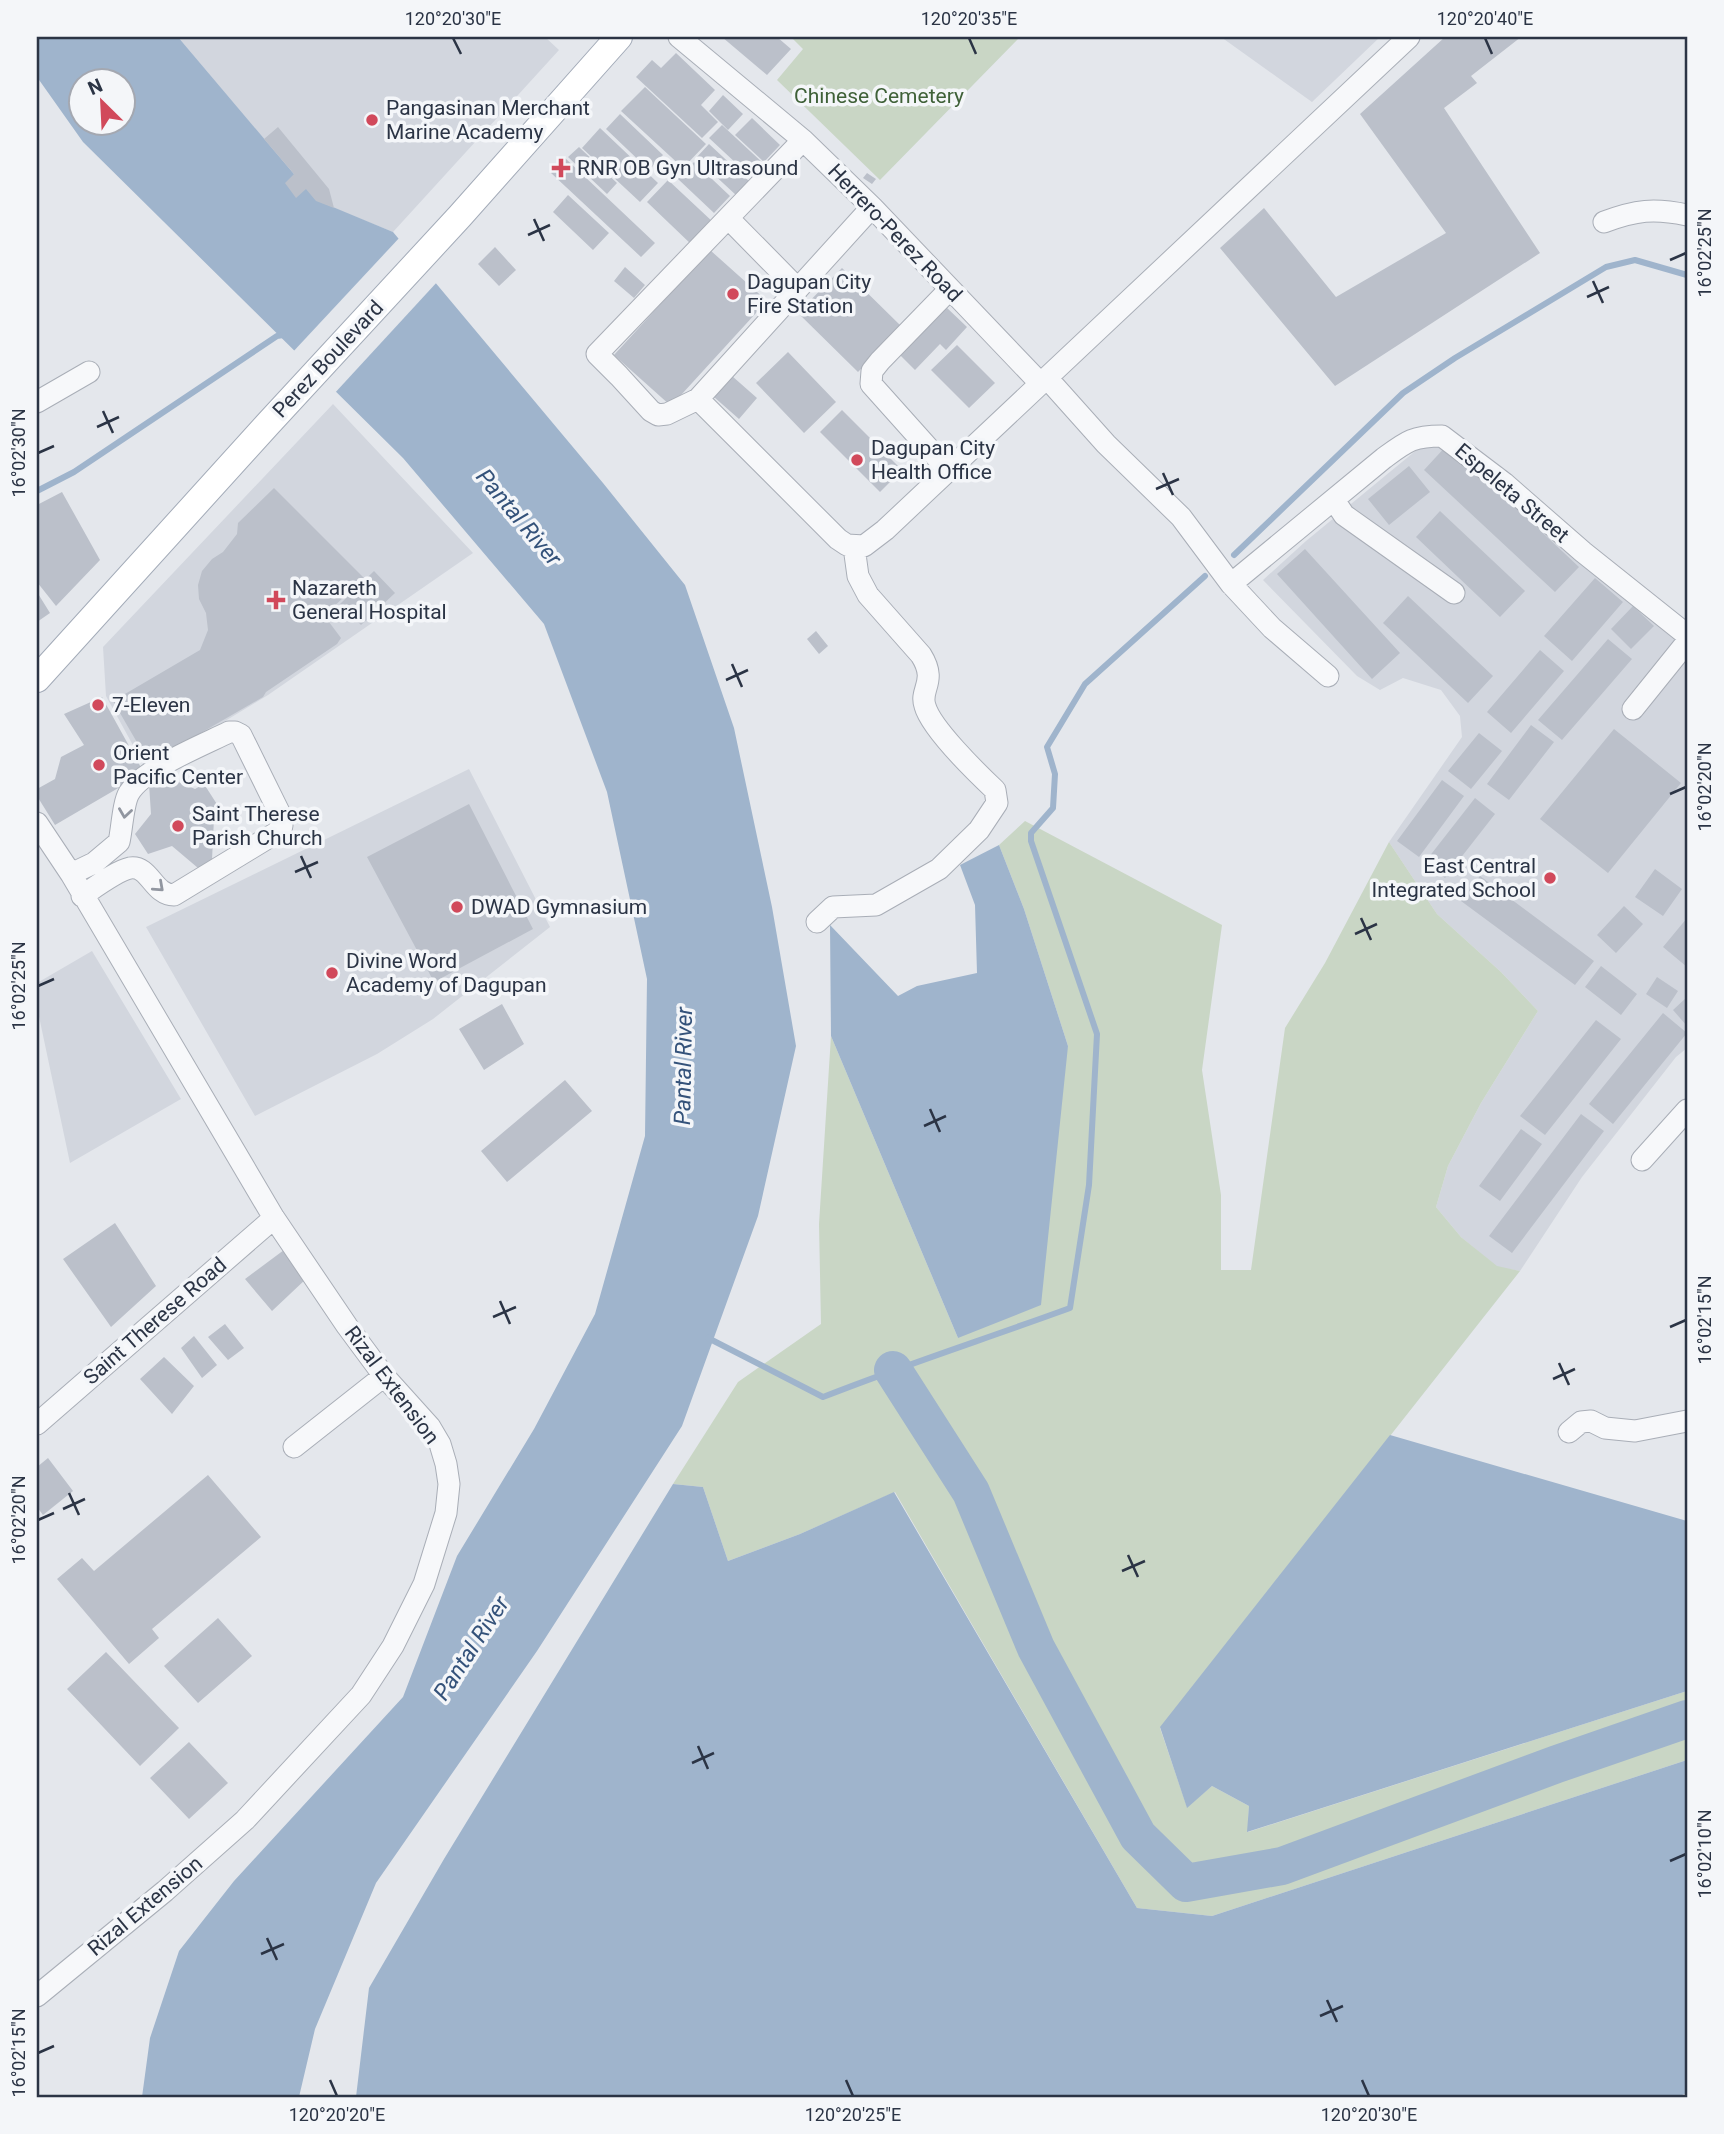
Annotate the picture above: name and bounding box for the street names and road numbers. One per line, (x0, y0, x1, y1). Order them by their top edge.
street label: Herrero-Perez Road (823, 159, 967, 307)
street label: Perez Boulevard (268, 296, 388, 422)
street label: Espeleta Street (1450, 439, 1574, 548)
street label: Saint Therese Road (79, 1253, 231, 1389)
street label: Rizal Extension (340, 1321, 444, 1449)
street label: Rizal Extension (83, 1851, 207, 1961)

